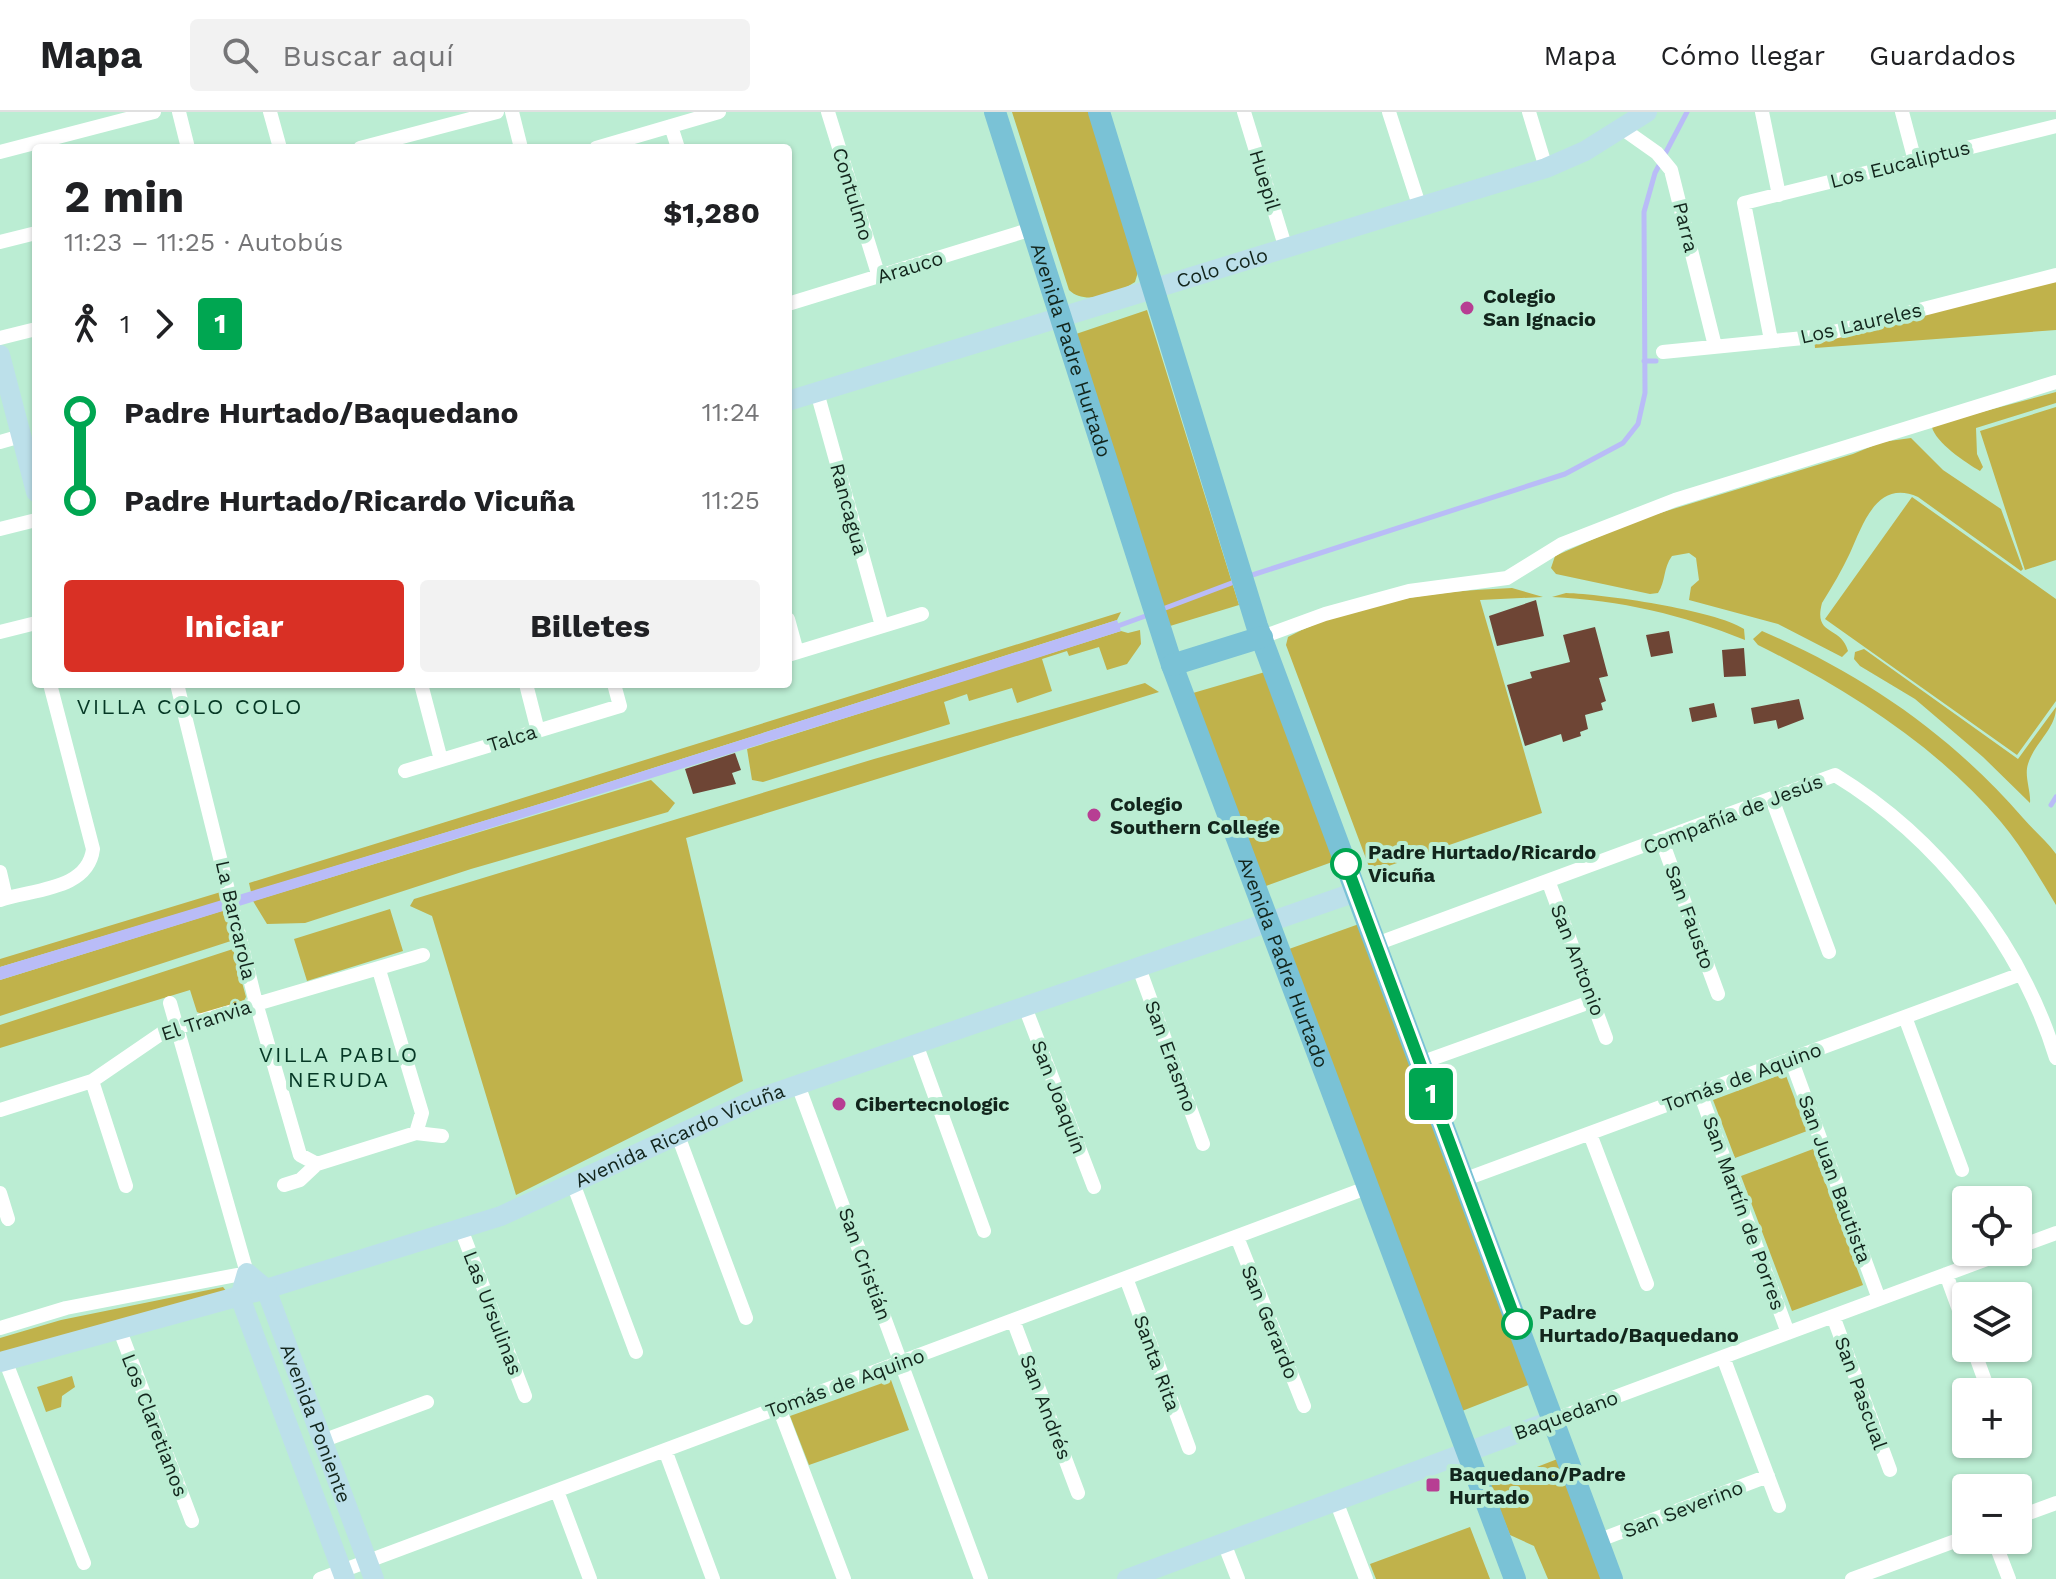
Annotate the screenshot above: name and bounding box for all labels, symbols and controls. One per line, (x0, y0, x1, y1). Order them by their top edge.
search box (190, 19, 750, 91)
text: Mapa (40, 33, 142, 77)
icon: search (218, 33, 262, 77)
text: Buscar aquí (282, 38, 454, 73)
text: Mapa (1544, 39, 1617, 72)
text: Cómo llegar (1661, 39, 1825, 72)
text: Guardados (1869, 39, 2016, 72)
street label: Los Eucaliptus (1828, 135, 1972, 193)
street label: Contulmo (828, 145, 878, 243)
street label: Huepil (1244, 147, 1286, 213)
text: 2 min (64, 171, 184, 223)
text: $1,280 (663, 195, 760, 230)
street label: Parra (1668, 199, 1704, 255)
text: 11:23 – 11:25 · Autobús (64, 227, 343, 257)
street label: Avenida Padre Hurtado (1026, 240, 1117, 460)
street label: Colo Colo (1173, 242, 1271, 293)
street label: Arauco (874, 246, 946, 288)
place label: Colegio San Ignacio (1483, 284, 1596, 331)
street label: Los Laureles (1798, 297, 1924, 349)
marker: Colegio San Ignacio (1458, 299, 1476, 317)
icon: walk (64, 302, 108, 346)
icon: forward (142, 302, 186, 346)
text: 1 (214, 307, 226, 340)
text: 1 (120, 309, 130, 339)
text: Padre Hurtado/Baquedano (124, 395, 518, 430)
text: 11:24 (702, 397, 760, 427)
street label: Rancagua (825, 461, 873, 557)
text: Padre Hurtado/Ricardo Vicuña (124, 483, 575, 518)
text: 11:25 (702, 485, 760, 515)
button: Iniciar (64, 580, 404, 672)
button: Billetes (420, 580, 760, 672)
district label: VILLA COLO COLO (76, 694, 304, 719)
street label: Talca (485, 719, 539, 757)
street label: Compañía de Jesús (1640, 769, 1826, 859)
place label: Colegio Southern College (1110, 792, 1280, 839)
marker: Colegio Southern College (1085, 806, 1103, 824)
place label: Padre Hurtado/Ricardo Vicuña (1368, 840, 1596, 887)
marker: Padre Hurtado/Ricardo Vicuña (1331, 849, 1361, 879)
street label: Avenida Padre Hurtado (1233, 853, 1334, 1071)
street label: La Barcarola (211, 858, 261, 982)
street label: San Fausto (1660, 862, 1720, 972)
street label: San Antonio (1546, 901, 1610, 1019)
street label: El Tranvia (158, 994, 254, 1046)
street label: San Erasmo (1140, 997, 1202, 1115)
street label: San Joaquín (1026, 1037, 1092, 1157)
street label: Tomás de Aquino (1659, 1037, 1825, 1117)
district label: VILLA PABLO NERUDA (259, 1042, 419, 1092)
line badge: 1 (1405, 1068, 1457, 1120)
text: 1 (1425, 1077, 1437, 1110)
street label: Avenida Ricardo Vicuña (571, 1078, 788, 1193)
place label: Cibertecnologic (855, 1092, 1010, 1116)
street label: San Juan Bautista (1793, 1092, 1877, 1266)
marker: Cibertecnologic (830, 1095, 848, 1113)
street label: San Martín de Porres (1698, 1113, 1790, 1313)
map controls (1952, 1186, 2032, 1554)
button: locate (1952, 1186, 2032, 1266)
street label: San Cristián (833, 1204, 897, 1324)
street label: Las Ursulinas (458, 1248, 528, 1378)
street label: San Gerardo (1236, 1262, 1304, 1382)
button: layers (1952, 1282, 2032, 1362)
place label: Padre Hurtado/Baquedano (1539, 1300, 1739, 1347)
marker: Padre Hurtado/Baquedano (1502, 1309, 1532, 1339)
street label: Santa Rita (1129, 1312, 1185, 1414)
street label: San Pascual (1830, 1333, 1892, 1453)
street label: Avenida Poniente (275, 1340, 357, 1506)
street label: Tomás de Aquino (762, 1343, 928, 1423)
street label: Los Claretianos (117, 1350, 193, 1500)
street label: San Andrés (1015, 1351, 1077, 1463)
button: + (1952, 1378, 2032, 1458)
street label: Baquedano (1511, 1385, 1621, 1445)
place label: Baquedano/Padre Hurtado (1449, 1462, 1626, 1509)
button: − (1952, 1474, 2032, 1554)
street label: San Severino (1619, 1475, 1747, 1543)
marker: Baquedano/Padre Hurtado (1424, 1476, 1442, 1494)

